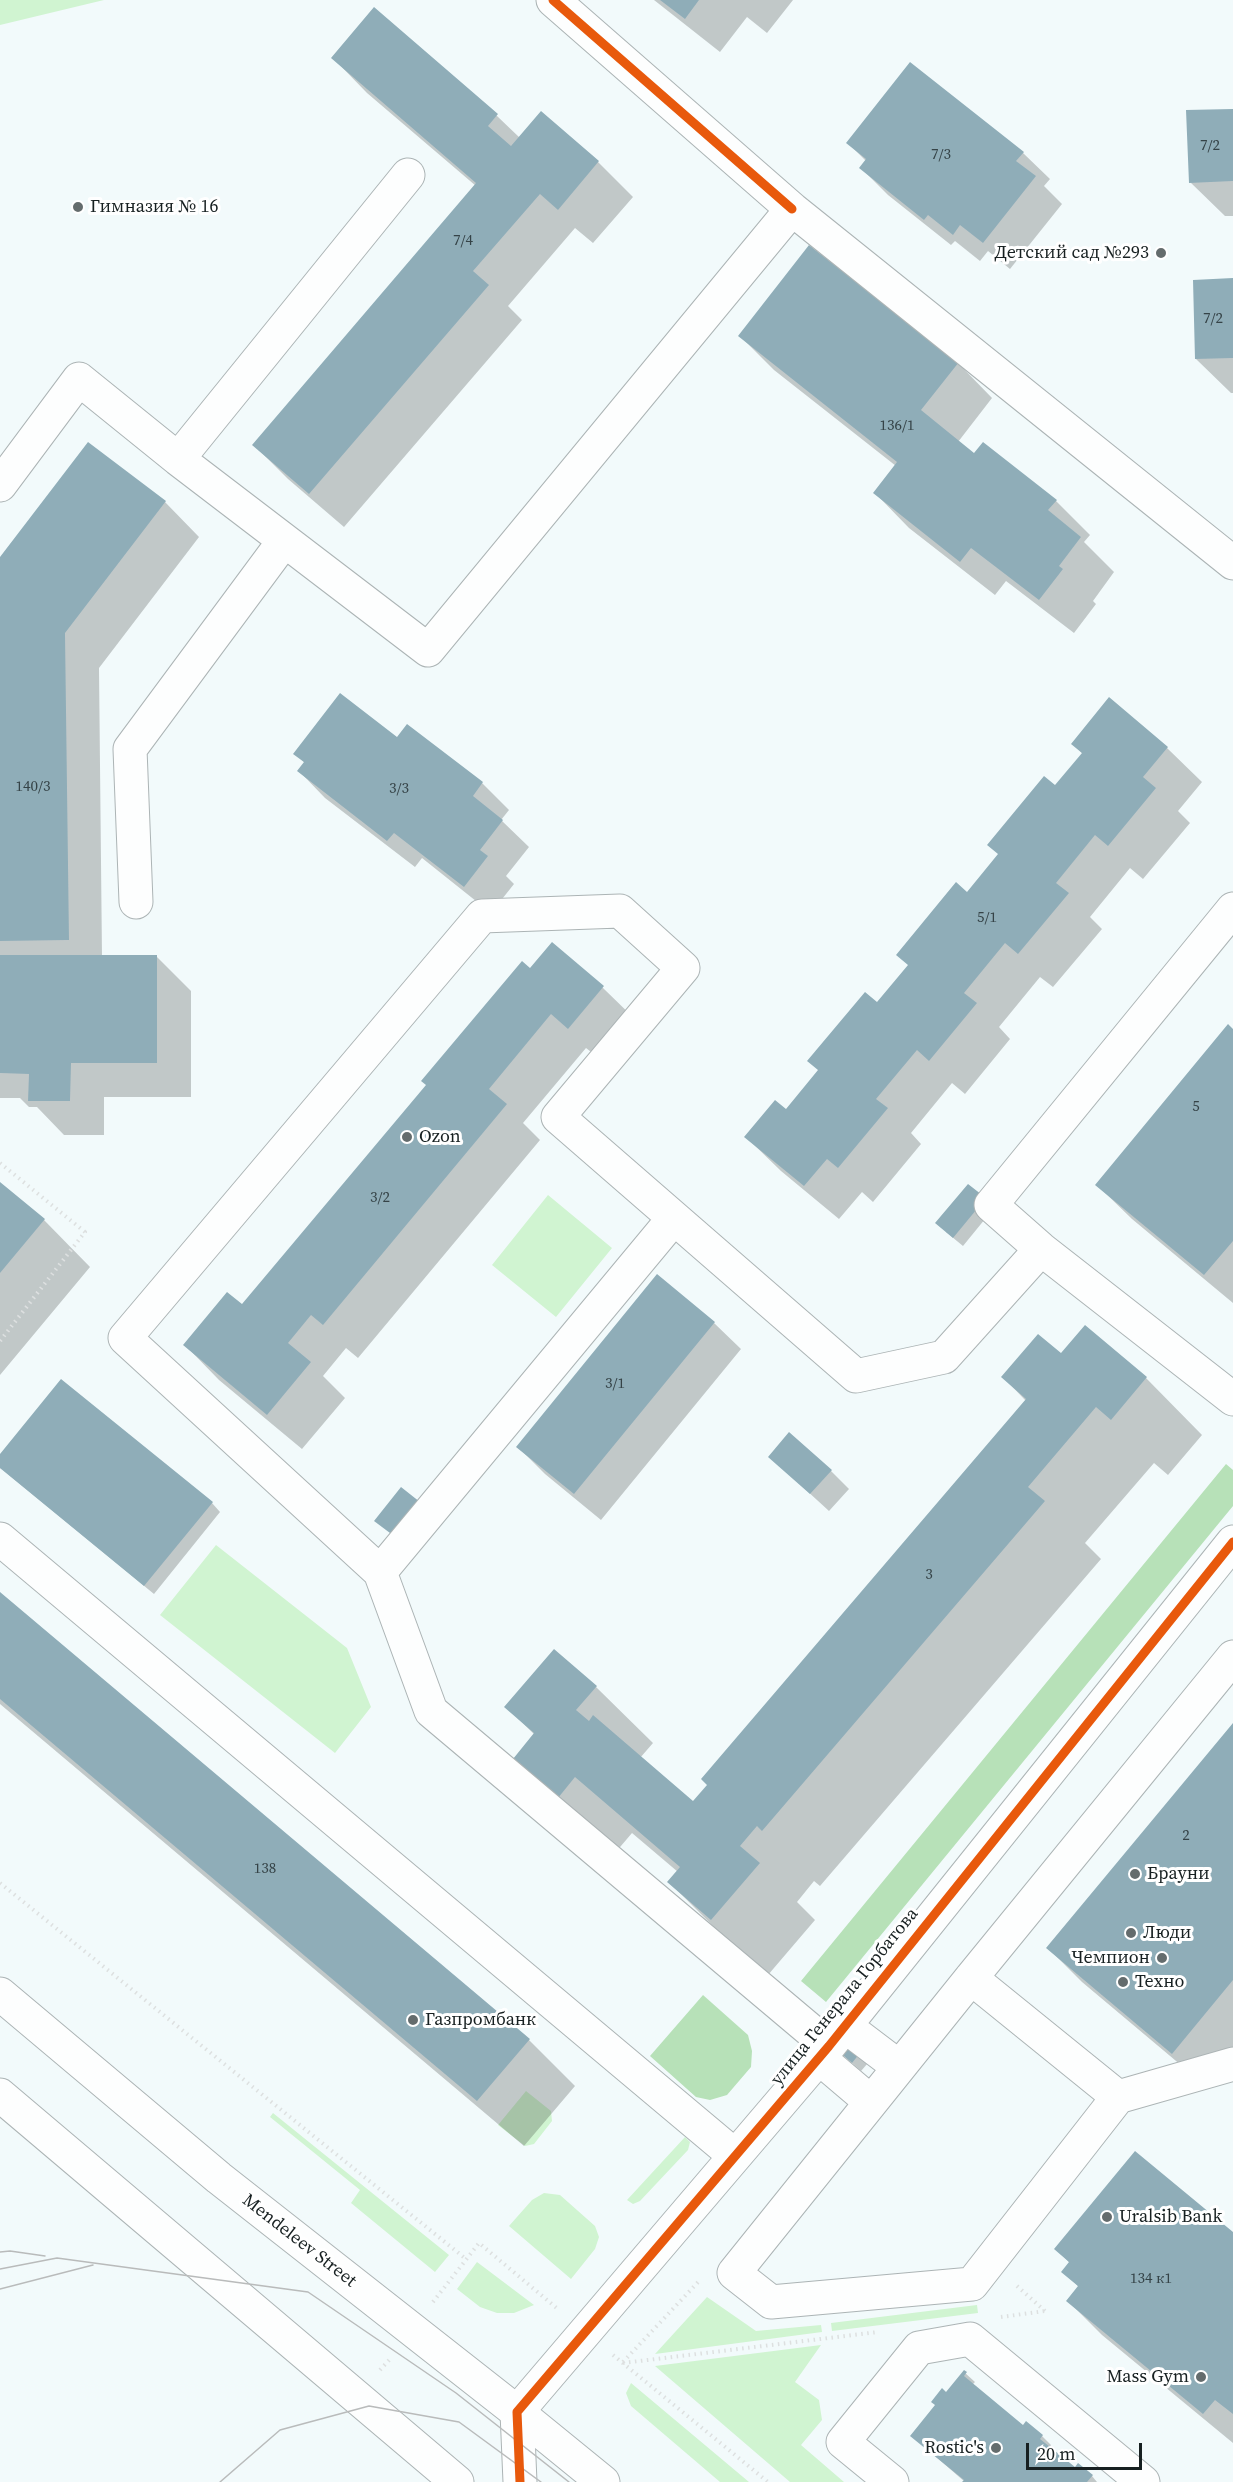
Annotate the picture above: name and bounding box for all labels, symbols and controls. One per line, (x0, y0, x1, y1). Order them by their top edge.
house number: 7/2 (1200, 137, 1220, 155)
house number: 7/3 (931, 146, 951, 164)
place label: Гимназия № 16 (90, 196, 219, 218)
marker: Гимназия № 16 (71, 200, 85, 214)
house number: 7/4 (453, 232, 473, 250)
place label: Детский сад №293 (994, 242, 1149, 264)
marker: Детский сад №293 (1154, 246, 1168, 260)
house number: 7/2 (1203, 310, 1223, 328)
house number: 136/1 (880, 417, 914, 435)
house number: 140/3 (16, 778, 50, 796)
house number: 3/3 (389, 780, 409, 798)
house number: 5/1 (977, 909, 997, 927)
house number: 5 (1192, 1098, 1200, 1116)
place label: Ozon (419, 1126, 461, 1148)
marker: Ozon (400, 1130, 414, 1144)
house number: 3/2 (370, 1189, 390, 1207)
house number: 3/1 (605, 1375, 625, 1393)
house number: 3 (925, 1566, 933, 1584)
house number: 2 (1182, 1827, 1190, 1845)
house number: 138 (254, 1860, 276, 1878)
place label: Брауни (1147, 1863, 1210, 1885)
marker: Брауни (1128, 1867, 1142, 1881)
street label: улица Генерала Горбатова (767, 1904, 923, 2090)
place label: Люди (1143, 1922, 1191, 1944)
marker: Люди (1124, 1926, 1138, 1940)
place label: Чемпион (1071, 1947, 1150, 1969)
marker: Чемпион (1155, 1951, 1169, 1965)
place label: Техно (1135, 1971, 1184, 1993)
marker: Техно (1116, 1975, 1130, 1989)
place label: Газпромбанк (425, 2009, 536, 2031)
marker: Газпромбанк (406, 2013, 420, 2027)
street label: Mendeleev Street (238, 2190, 360, 2292)
place label: Uralsib Bank (1119, 2206, 1222, 2228)
marker: Uralsib Bank (1100, 2210, 1114, 2224)
house number: 134 к1 (1130, 2270, 1172, 2288)
place label: Mass Gym (1106, 2366, 1189, 2388)
marker: Mass Gym (1194, 2370, 1208, 2384)
scale bar (1029, 2431, 1144, 2469)
place label: Rostic's (924, 2437, 984, 2459)
marker: Rostic's (989, 2441, 1003, 2455)
text: 20 m (1037, 2441, 1075, 2466)

